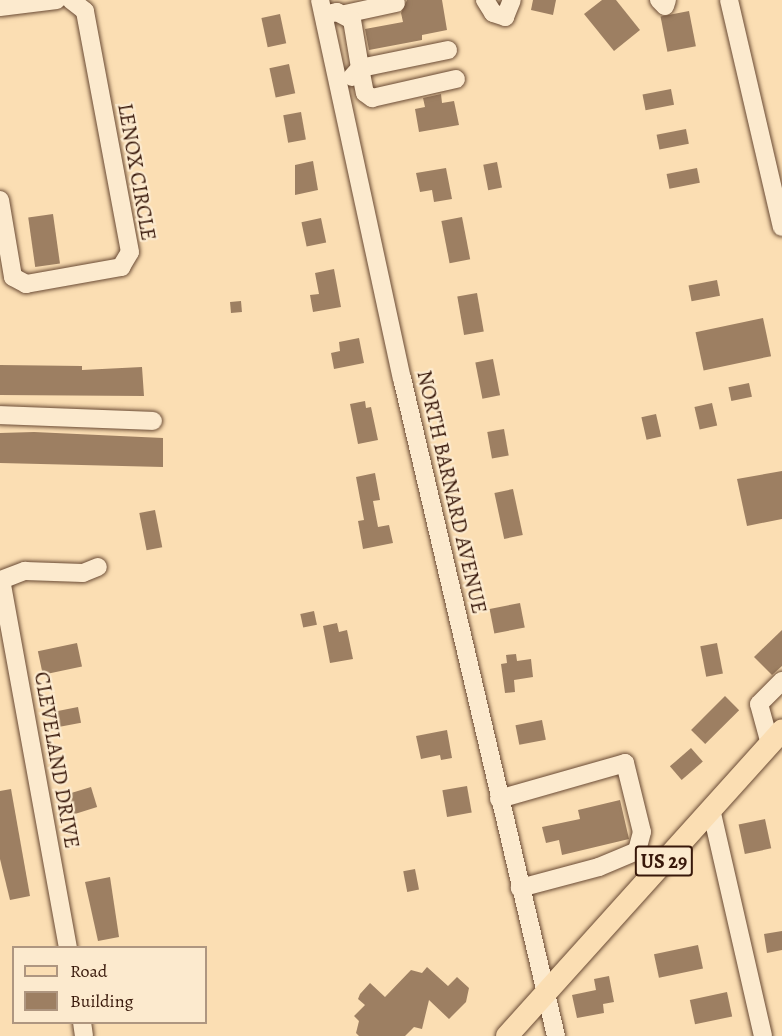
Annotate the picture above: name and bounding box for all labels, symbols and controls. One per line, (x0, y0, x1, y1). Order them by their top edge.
street label: LENOX CIRCLE (113, 101, 161, 243)
street label: NORTH BARNARD AVENUE (412, 368, 492, 616)
street label: CLEVELAND DRIVE (29, 670, 85, 850)
road number: US 29 (634, 844, 694, 878)
legend (12, 946, 207, 1024)
text: Road (70, 959, 107, 983)
text: Building (70, 989, 134, 1013)

